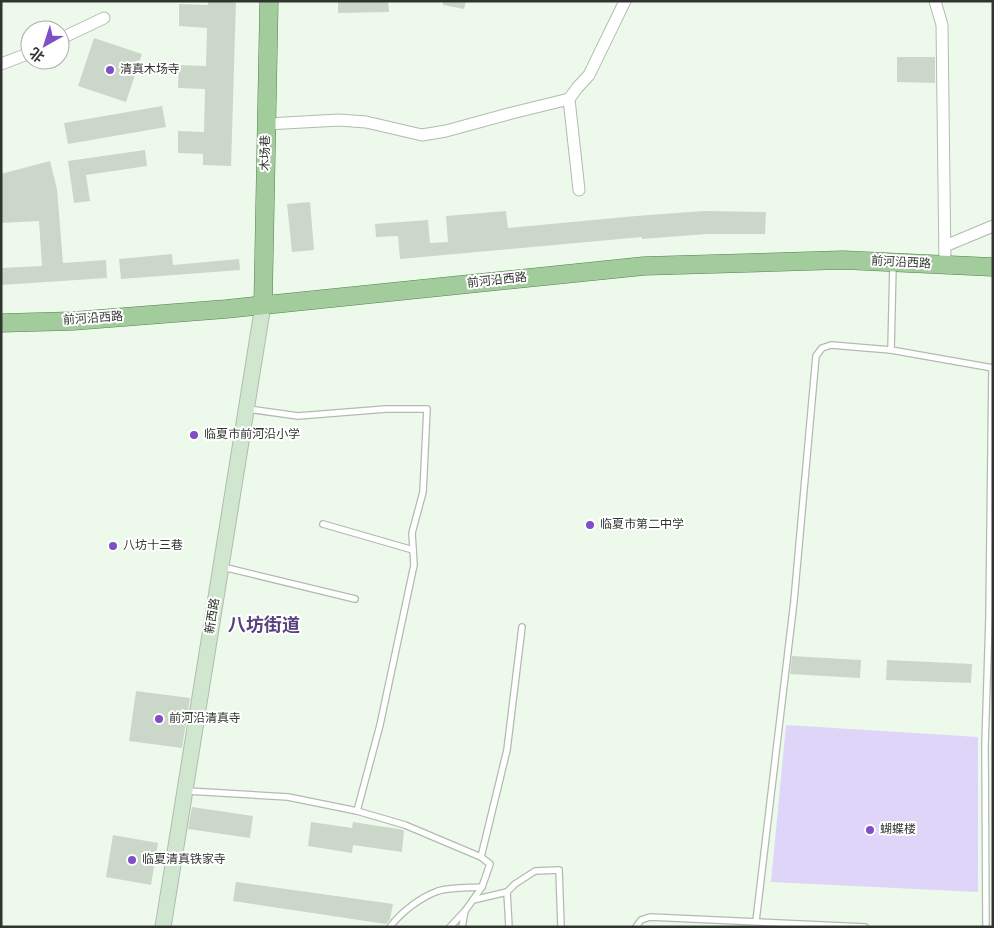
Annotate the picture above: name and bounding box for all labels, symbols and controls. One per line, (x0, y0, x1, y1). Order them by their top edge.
north arrow (20, 20, 70, 70)
text: 北 (27, 43, 49, 65)
place label: 清真木场寺 (120, 62, 180, 78)
marker: 清真木场寺 (104, 64, 116, 76)
street label: 木场巷 (258, 135, 274, 171)
street label: 前河沿西路 (871, 253, 931, 273)
street label: 前河沿西路 (466, 270, 528, 292)
street label: 前河沿西路 (63, 309, 123, 329)
place label: 临夏市前河沿小学 (204, 427, 300, 443)
marker: 临夏市前河沿小学 (188, 429, 200, 441)
place label: 临夏市第二中学 (600, 517, 684, 533)
marker: 临夏市第二中学 (584, 519, 596, 531)
place label: 八坊十三巷 (123, 538, 183, 554)
marker: 八坊十三巷 (107, 540, 119, 552)
street label: 新西路 (202, 597, 224, 635)
district label: 八坊街道 (228, 615, 300, 638)
place label: 前河沿清真寺 (169, 711, 241, 727)
marker: 前河沿清真寺 (153, 713, 165, 725)
place label: 蝴蝶楼 (880, 822, 916, 838)
marker: 蝴蝶楼 (864, 824, 876, 836)
place label: 临夏清真铁家寺 (142, 852, 226, 868)
marker: 临夏清真铁家寺 (126, 854, 138, 866)

